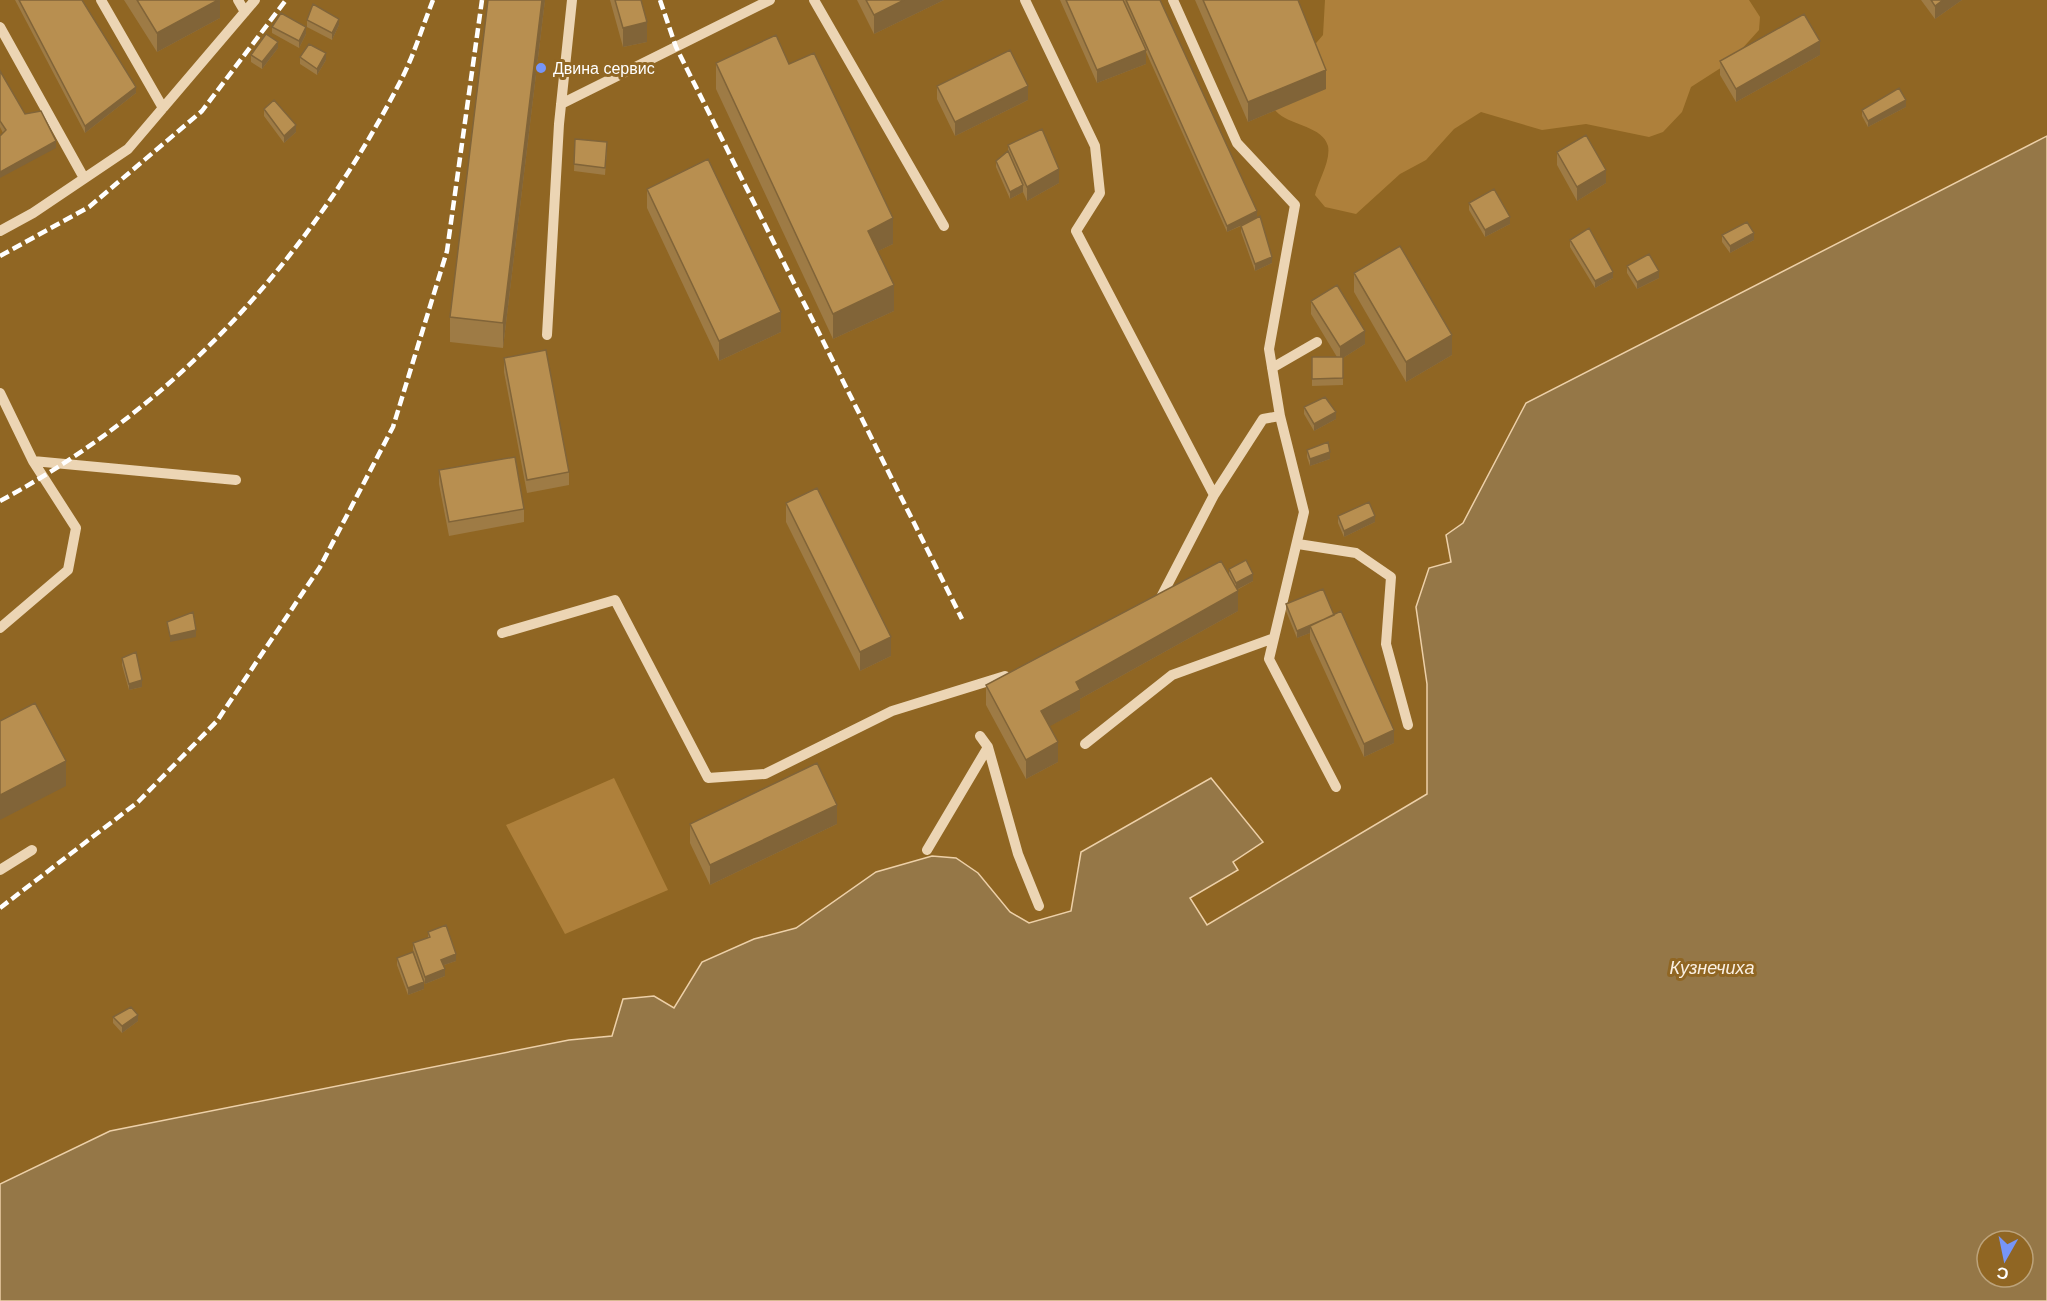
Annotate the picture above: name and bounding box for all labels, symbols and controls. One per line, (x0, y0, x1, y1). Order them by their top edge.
place label: Двина сервис (553, 60, 655, 77)
marker: Двина сервис (534, 61, 548, 75)
water label: Кузнечиха (1670, 958, 1754, 978)
north arrow (1975, 1229, 2035, 1289)
text: С (1995, 1264, 2010, 1283)

